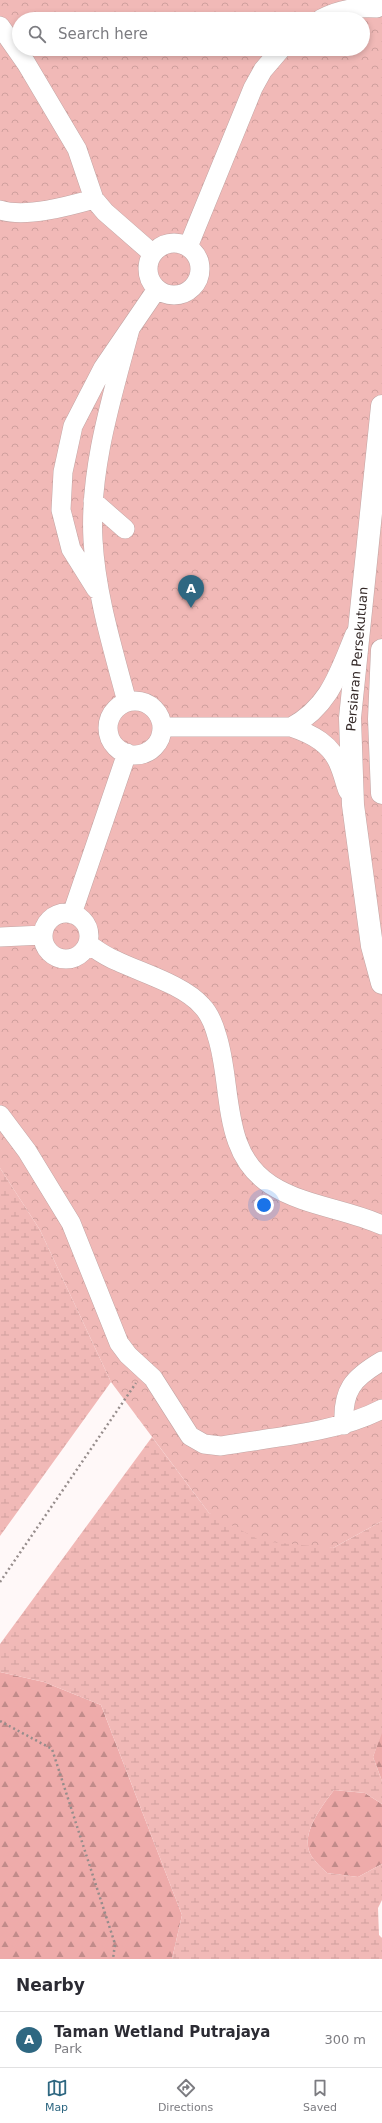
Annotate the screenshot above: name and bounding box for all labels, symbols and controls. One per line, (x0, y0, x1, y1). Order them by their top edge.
search box (12, 12, 370, 56)
icon: search (26, 23, 48, 45)
text: Search here (58, 25, 148, 43)
pin: A (178, 575, 204, 608)
street label: Persiaran Persekutuan (343, 586, 371, 732)
your location (254, 1195, 274, 1215)
text: Nearby (16, 1975, 85, 1995)
text: Taman Wetland Putrajaya (54, 2023, 270, 2041)
text: A (24, 2032, 34, 2047)
text: 300 m (324, 2032, 366, 2047)
text: Park (54, 2041, 82, 2056)
tab: Map (45, 2077, 68, 2114)
tab: Directions (158, 2077, 213, 2114)
tab: Saved (303, 2077, 337, 2114)

